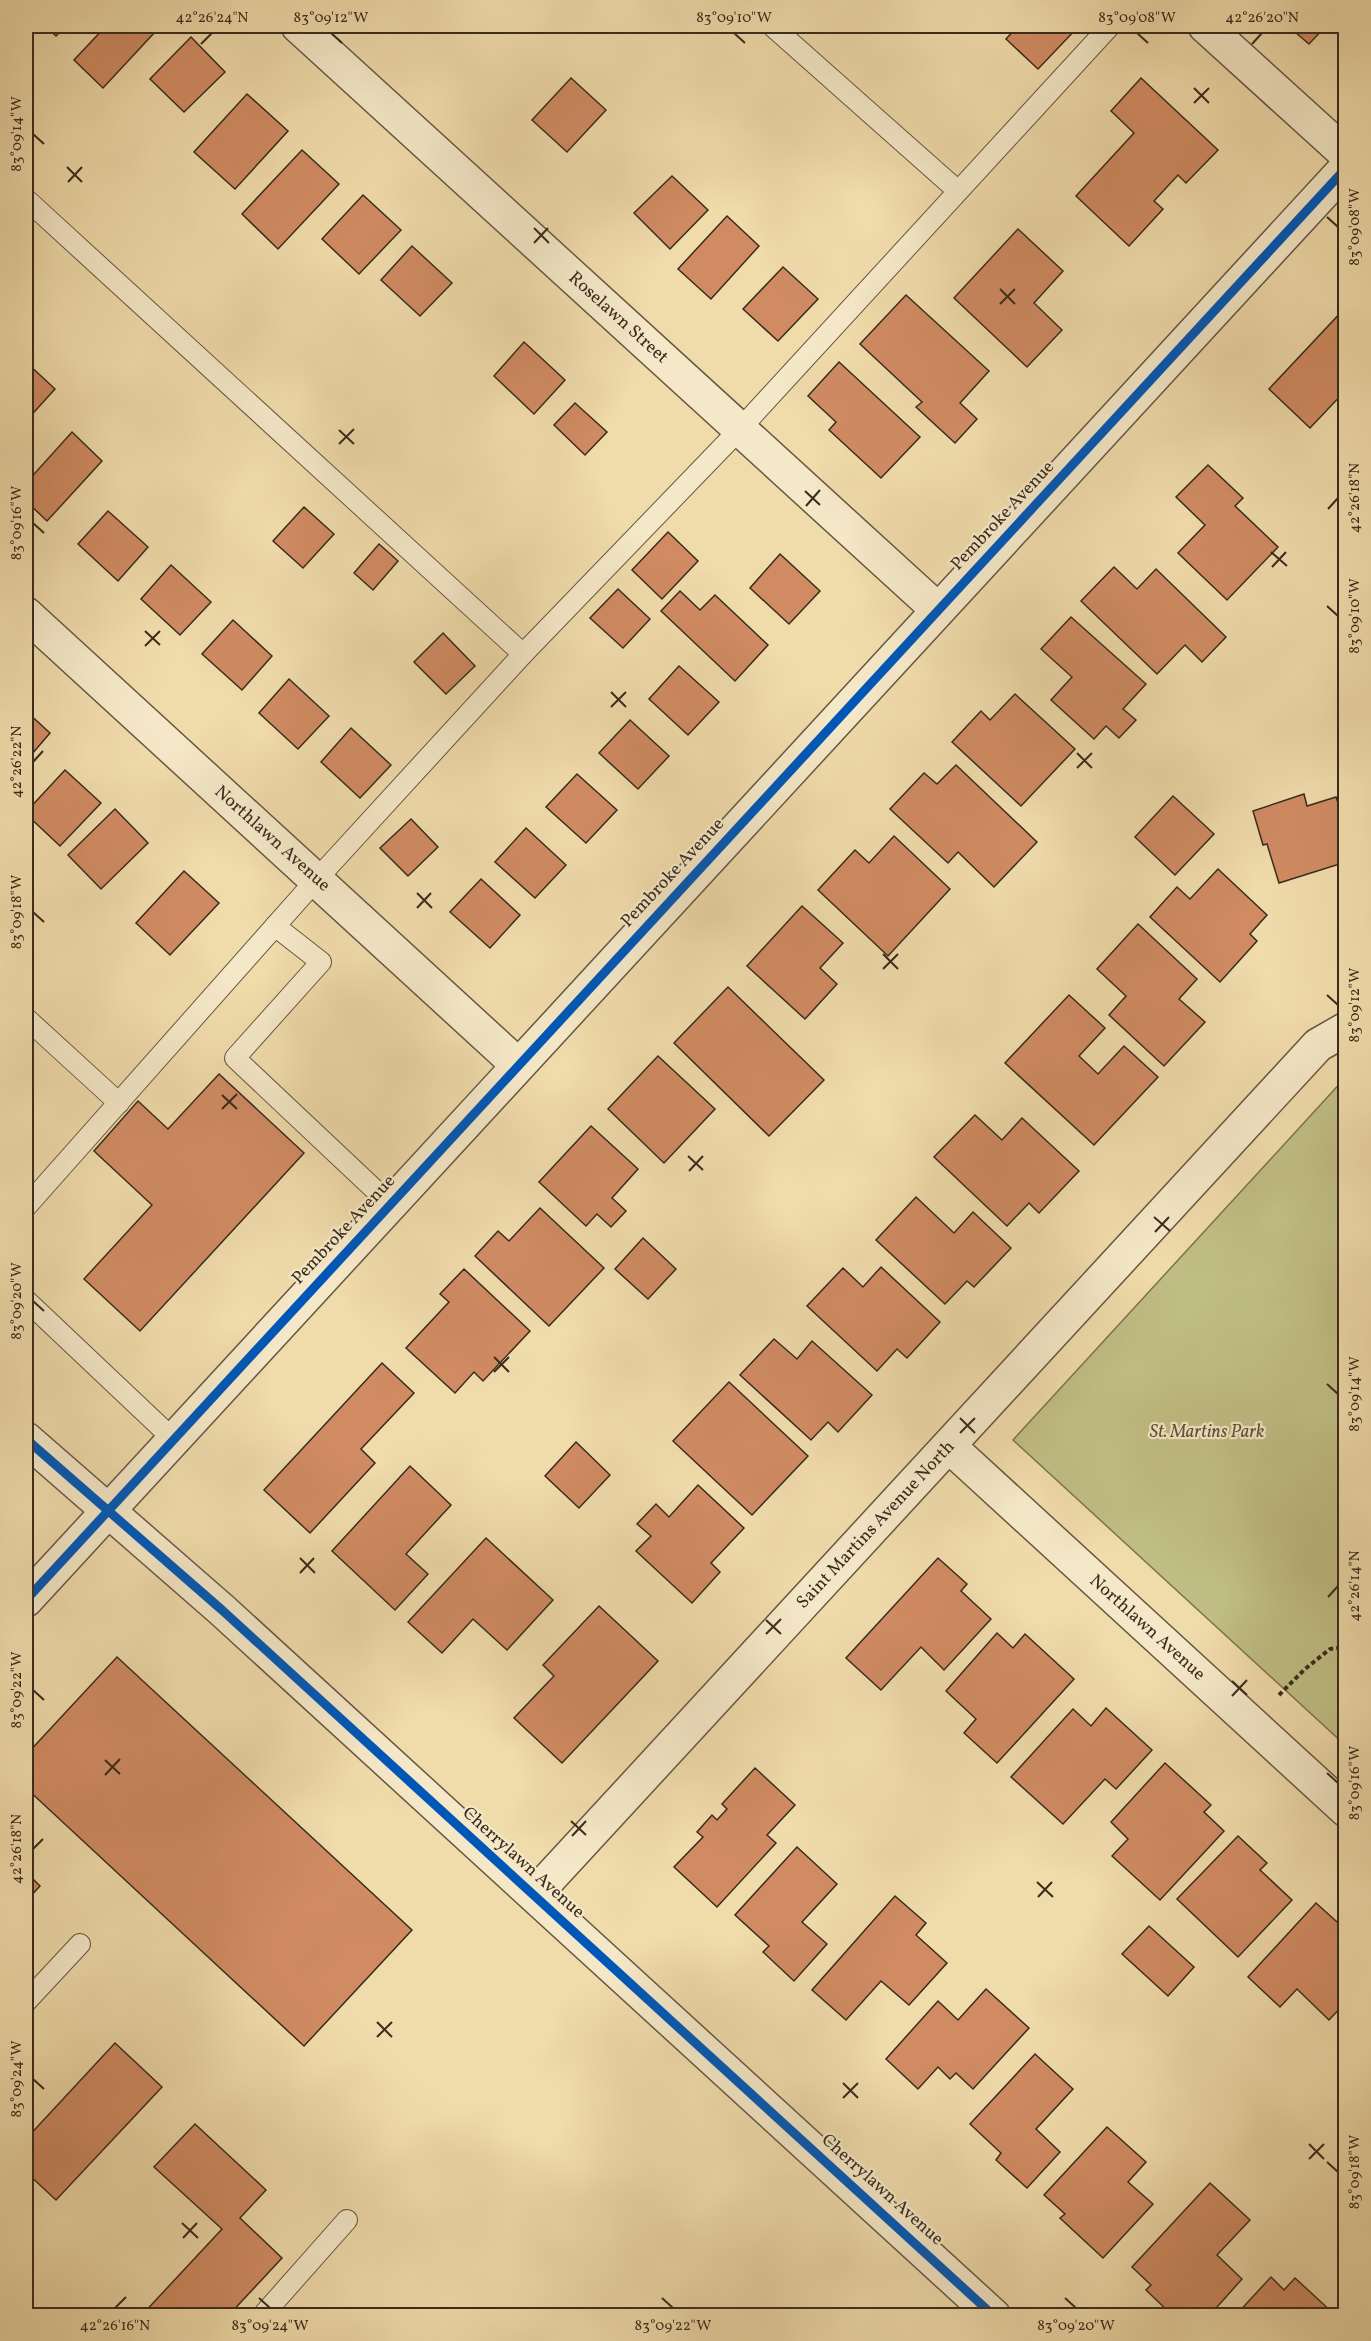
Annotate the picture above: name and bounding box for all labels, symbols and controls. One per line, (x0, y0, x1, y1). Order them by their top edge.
text: 42°26'24"N (175, 8, 249, 29)
text: 83°09'12"W (294, 8, 368, 29)
text: 83°09'10"W (696, 8, 772, 29)
text: 83°09'08"W (1098, 8, 1176, 29)
text: 42°26'20"N (1225, 8, 1299, 29)
text: 83°09'14"W (7, 96, 28, 172)
text: 83°09'08"W (1345, 188, 1366, 266)
street label: Roselawn Street (562, 266, 674, 370)
street label: Pembroke Avenue (945, 456, 1061, 576)
text: 42°26'18"N (1345, 463, 1366, 533)
text: 83°09'16"W (7, 486, 28, 560)
text: 83°09'10"W (1345, 578, 1366, 654)
text: 42°26'22"N (7, 726, 28, 798)
street label: Northlawn Avenue (208, 780, 336, 898)
street label: Pembroke Avenue (615, 813, 731, 933)
text: 83°09'18"W (7, 875, 28, 949)
text: 83°09'12"W (1345, 968, 1366, 1042)
street label: Pembroke Avenue (286, 1170, 402, 1290)
text: 83°09'20"W (7, 1262, 28, 1340)
text: 83°09'14"W (1345, 1356, 1366, 1432)
park label: St. Martins Park (1150, 1420, 1264, 1445)
street label: Saint Martins Avenue North (791, 1435, 961, 1615)
text: 42°26'14"N (1345, 1550, 1366, 1622)
street label: Northlawn Avenue (1083, 1569, 1211, 1687)
text: 83°09'22"W (7, 1652, 28, 1728)
text: 83°09'16"W (1345, 1746, 1366, 1820)
street label: Cherrylawn Avenue (456, 1801, 590, 1925)
text: 42°26'18"N (7, 1814, 28, 1884)
text: 83°09'24"W (7, 2040, 28, 2118)
street label: Cherrylawn Avenue (815, 2128, 949, 2252)
text: 83°09'18"W (1345, 2135, 1366, 2209)
text: 42°26'16"N (80, 2316, 150, 2337)
text: 83°09'24"W (231, 2316, 309, 2337)
text: 83°09'22"W (635, 2316, 711, 2337)
text: 83°09'20"W (1037, 2316, 1115, 2337)

